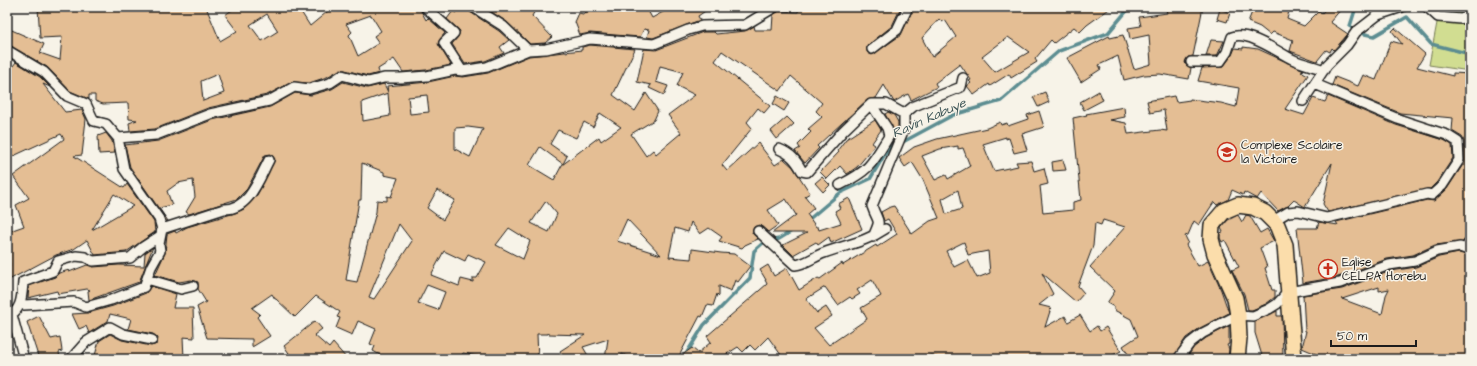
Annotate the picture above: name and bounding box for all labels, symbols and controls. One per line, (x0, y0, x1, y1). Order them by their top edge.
water label: Ravin Kabuye (889, 93, 970, 143)
place label: Complexe Scolaire la Victoire (1241, 137, 1343, 168)
school or university icon: Complexe Scolaire la Victoire (1216, 141, 1238, 163)
place label: Eglise CELPA Horebu (1342, 254, 1426, 285)
church icon: Eglise CELPA Horebu (1317, 258, 1339, 280)
scale bar (1331, 322, 1416, 348)
text: 50 m (1337, 328, 1368, 345)

